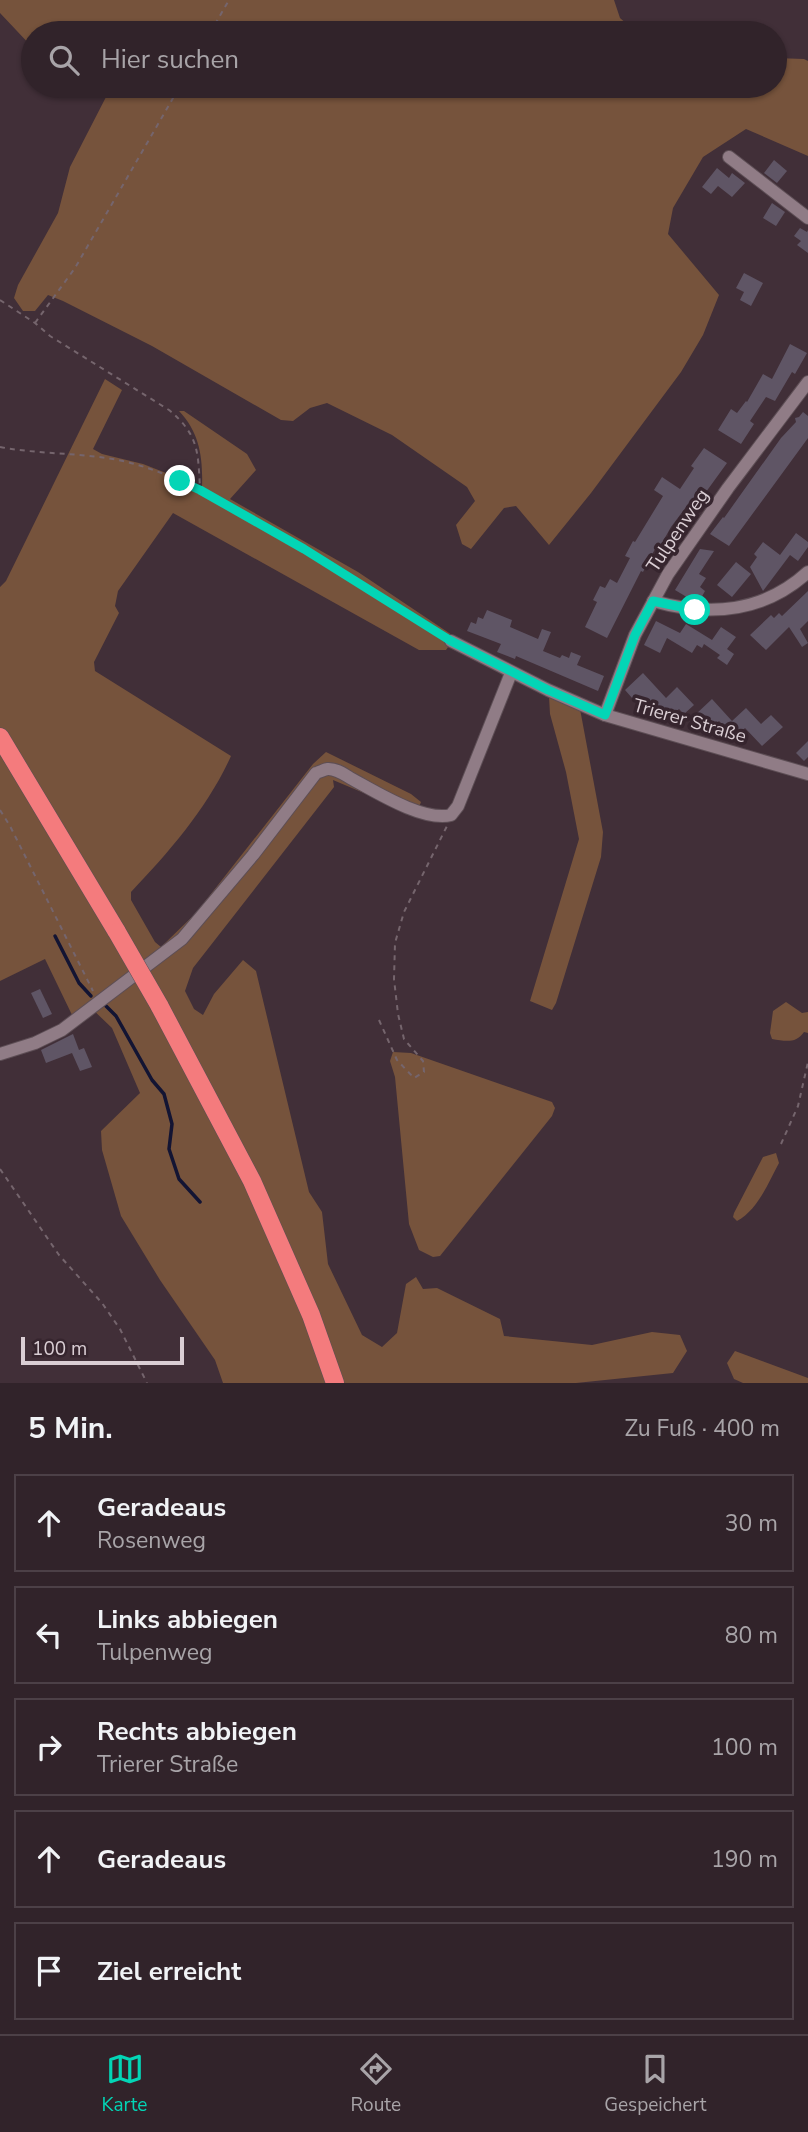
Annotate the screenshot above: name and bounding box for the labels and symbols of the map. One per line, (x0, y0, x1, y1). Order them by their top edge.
route end (164, 465, 195, 496)
street label: Tulpenweg (640, 484, 715, 577)
route start (679, 594, 710, 625)
street label: Trierer Straße (630, 692, 749, 750)
scale bar (21, 1334, 184, 1366)

